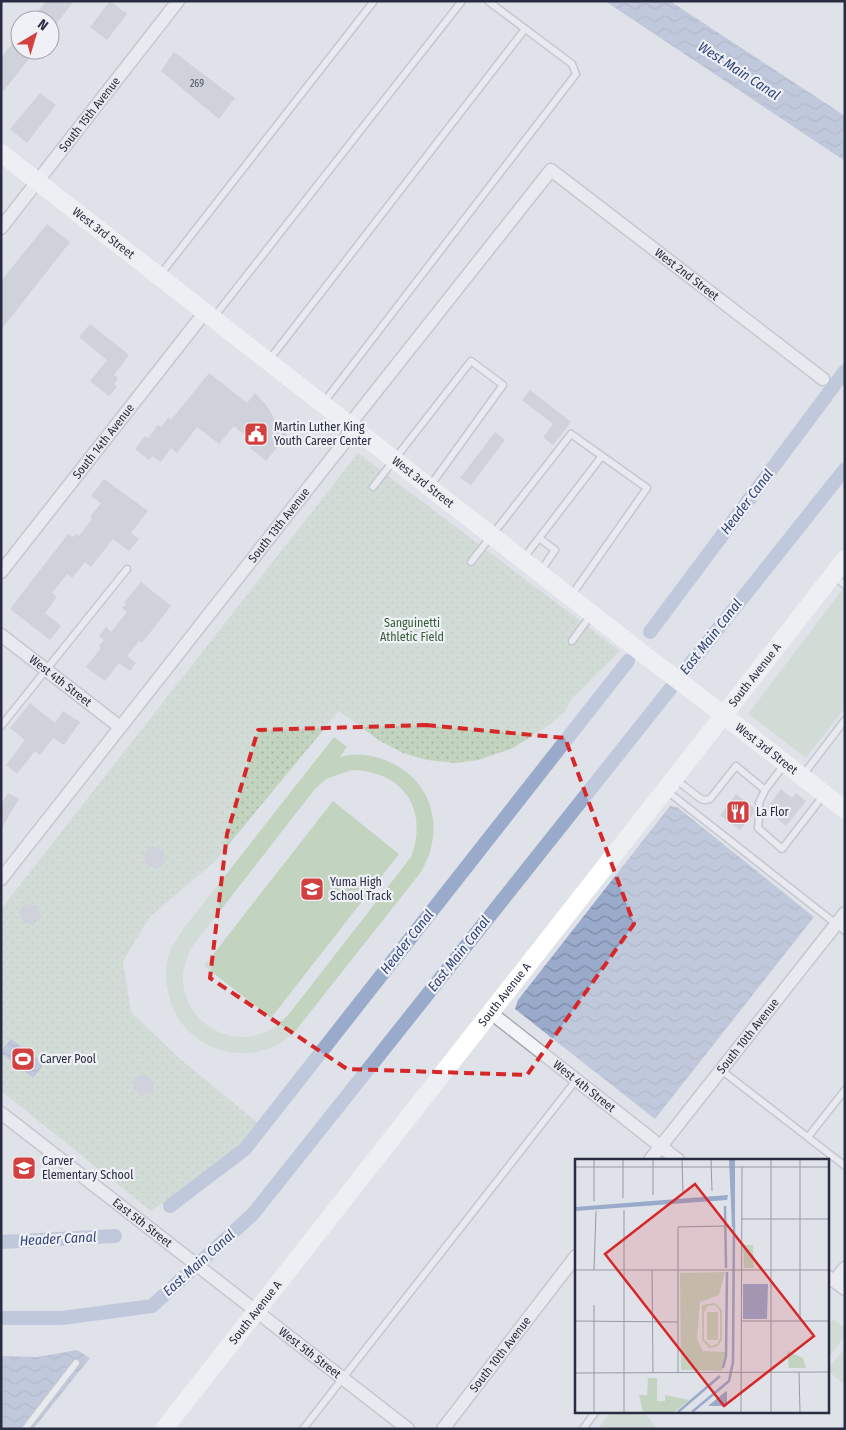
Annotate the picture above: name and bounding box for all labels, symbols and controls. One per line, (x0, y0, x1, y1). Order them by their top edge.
north arrow (10, 10, 60, 60)
text: N (34, 16, 51, 34)
water label: West Main Canal (695, 38, 783, 104)
street label: South 15th Avenue (56, 74, 123, 155)
house number: 269 (190, 78, 204, 90)
street label: West 3rd Street (70, 204, 137, 262)
street label: West 2nd Street (652, 245, 722, 303)
street label: South 14th Avenue (70, 401, 137, 482)
place label: Martin Luther King Youth Career Center (274, 420, 372, 448)
public building icon: Martin Luther King Youth Career Center (243, 421, 269, 447)
street label: West 3rd Street (389, 453, 457, 511)
water label: Header Canal (717, 466, 777, 538)
street label: South 13th Avenue (245, 485, 313, 565)
water label: East Main Canal (676, 596, 746, 678)
park label: Sanguinetti Athletic Field (380, 616, 444, 644)
street label: South Avenue A (726, 640, 784, 710)
street label: West 4th Street (26, 652, 94, 709)
street label: West 3rd Street (733, 720, 800, 777)
restaurant icon: La Flor (725, 799, 751, 825)
place label: La Flor (756, 805, 789, 819)
place label: Yuma High School Track (330, 875, 392, 903)
school or university icon: Yuma High School Track (299, 876, 325, 902)
water label: Header Canal (377, 906, 438, 977)
water label: East Main Canal (424, 913, 494, 995)
street label: South Avenue A (475, 959, 534, 1029)
street label: South 10th Avenue (714, 996, 782, 1076)
sports icon: Carver Pool (10, 1046, 36, 1072)
place label: Carver Pool (40, 1052, 96, 1066)
street label: West 4th Street (550, 1057, 618, 1115)
place label: Carver Elementary School (42, 1154, 133, 1182)
school or university icon: Carver Elementary School (11, 1155, 37, 1181)
inset map (575, 1159, 828, 1412)
street label: East 5th Street (110, 1195, 175, 1250)
water label: East Main Canal (160, 1226, 239, 1300)
water label: Header Canal (19, 1228, 97, 1249)
street label: South Avenue A (226, 1277, 285, 1347)
street label: South 10th Avenue (467, 1314, 534, 1395)
street label: West 5th Street (276, 1324, 344, 1381)

